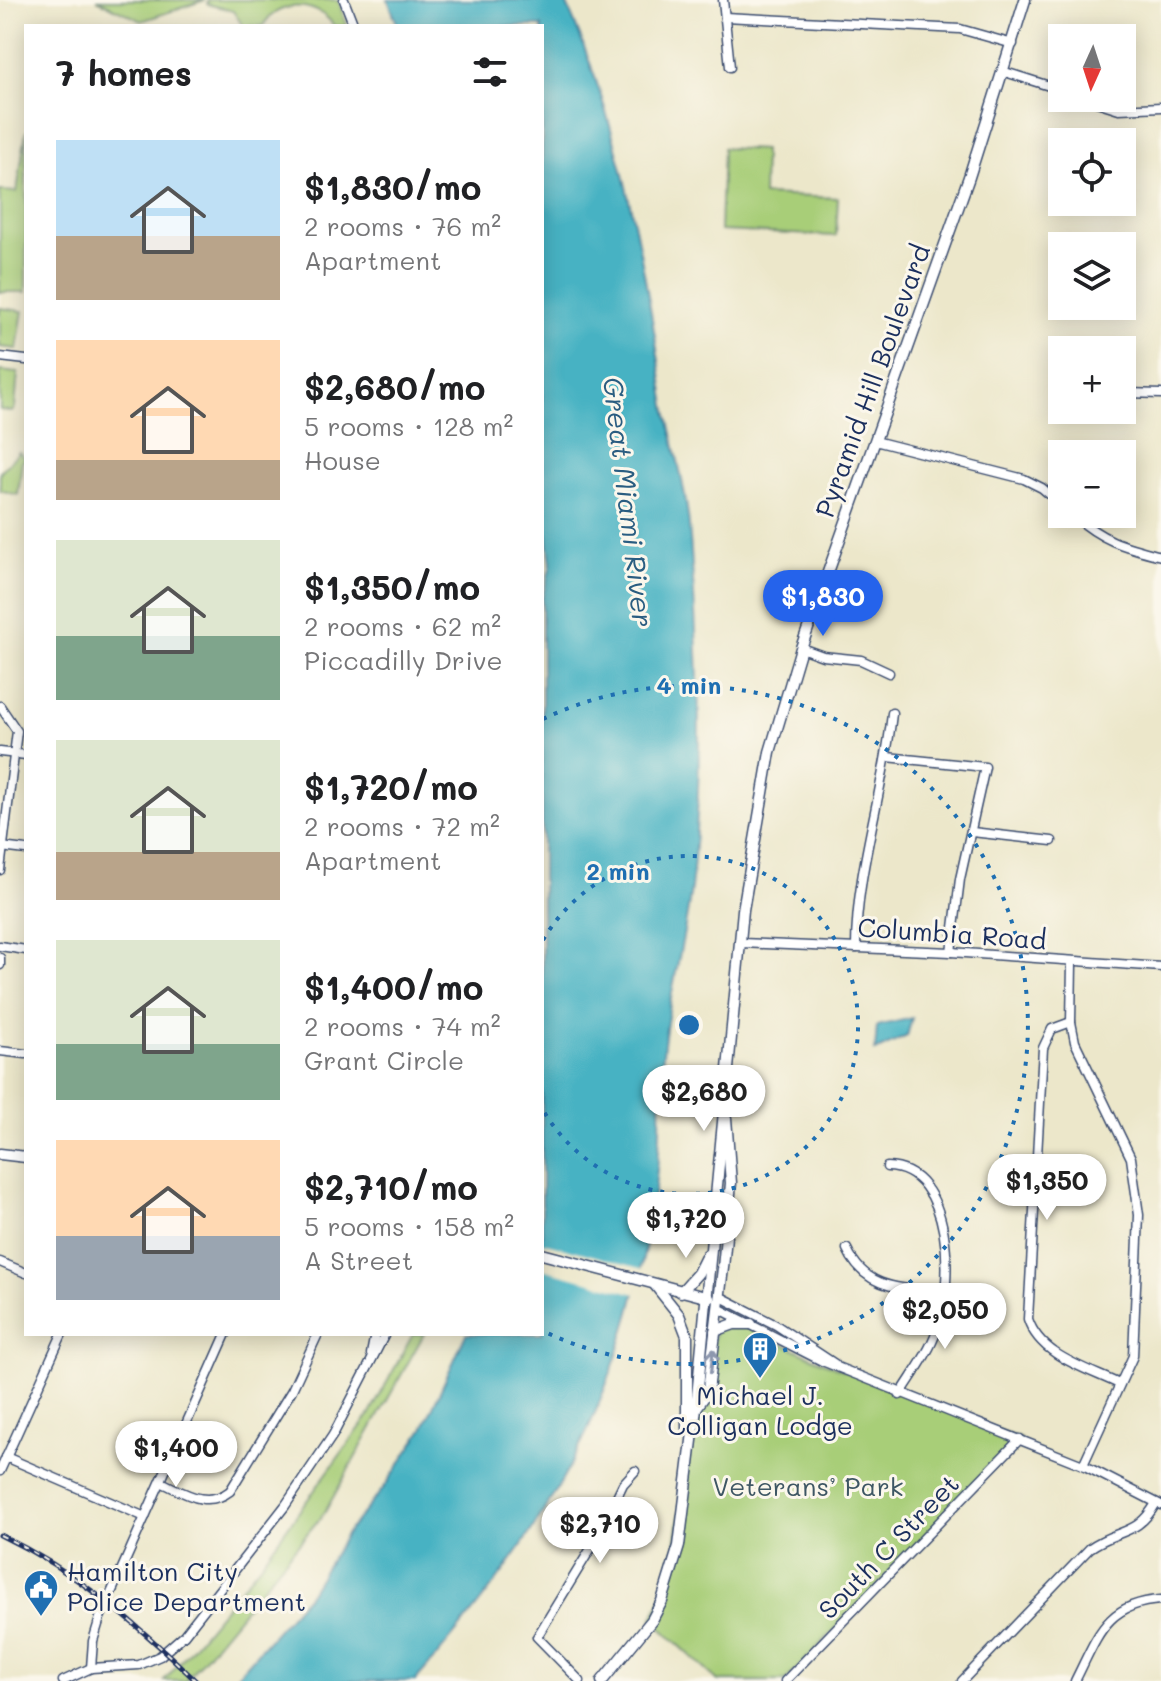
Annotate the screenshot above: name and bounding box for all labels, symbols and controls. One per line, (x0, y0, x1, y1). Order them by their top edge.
north arrow (1048, 24, 1136, 112)
map controls (1048, 24, 1136, 528)
text: 7 homes (56, 50, 192, 95)
icon: filters (468, 50, 512, 94)
button: locate (1048, 128, 1136, 216)
text: $1,830/mo (304, 164, 481, 209)
icon: home (120, 172, 216, 268)
text: 2 rooms · 76 m² (304, 209, 501, 243)
button: layers (1048, 232, 1136, 320)
street label: Pyramid Hill Boulevard (807, 240, 937, 522)
text: Apartment (304, 243, 441, 277)
button: + (1048, 336, 1136, 424)
text: $2,680/mo (304, 364, 485, 409)
icon: home (120, 372, 216, 468)
water label: Great Miami River (596, 375, 662, 629)
text: 5 rooms · 128 m² (304, 409, 513, 443)
button: − (1048, 440, 1136, 528)
text: House (304, 443, 381, 477)
text: $1,350/mo (304, 564, 480, 609)
pin: $1,830 (758, 570, 888, 638)
icon: home (120, 572, 216, 668)
text: $1,830 (781, 579, 865, 613)
text: 2 rooms · 62 m² (304, 609, 501, 643)
text: Piccadilly Drive (304, 643, 503, 677)
text: 4 min (657, 669, 721, 700)
text: $1,720/mo (304, 764, 478, 809)
icon: home (120, 772, 216, 868)
text: 2 rooms · 72 m² (304, 809, 500, 843)
text: Apartment (304, 843, 441, 877)
text: 2 min (587, 855, 650, 886)
street label: Columbia Road (856, 909, 1048, 957)
text: $1,400/mo (304, 964, 483, 1009)
icon: home (120, 972, 216, 1068)
text: 2 rooms · 74 m² (304, 1009, 501, 1043)
centre of rings (675, 1011, 703, 1039)
text: Grant Circle (304, 1043, 464, 1077)
pin: $2,680 (639, 1065, 769, 1133)
text: $2,680 (660, 1074, 748, 1108)
pin: $1,350 (982, 1154, 1112, 1222)
text: $1,350 (1005, 1163, 1089, 1197)
text: $2,710/mo (304, 1164, 478, 1209)
icon: home (120, 1172, 216, 1268)
pin: $1,720 (621, 1192, 751, 1260)
text: $1,720 (645, 1201, 727, 1235)
text: 5 rooms · 158 m² (304, 1209, 514, 1243)
text: A Street (304, 1243, 413, 1277)
pin: $2,050 (880, 1283, 1010, 1351)
text: $2,050 (901, 1292, 989, 1326)
building icon: Michael J. Colligan Lodge (741, 1330, 779, 1380)
one-way arrow (704, 1348, 719, 1375)
place label: Michael J. Colligan Lodge (667, 1378, 853, 1442)
pin: $1,400 (111, 1421, 241, 1489)
text: $1,400 (133, 1430, 219, 1464)
street label: South C Street (811, 1467, 966, 1626)
park label: Veterans’ Park (712, 1469, 904, 1503)
pin: $2,710 (535, 1497, 665, 1565)
text: $2,710 (559, 1506, 641, 1540)
place label: Hamilton City Police Department (67, 1554, 306, 1618)
public building icon: Hamilton City Police Department (22, 1568, 60, 1618)

